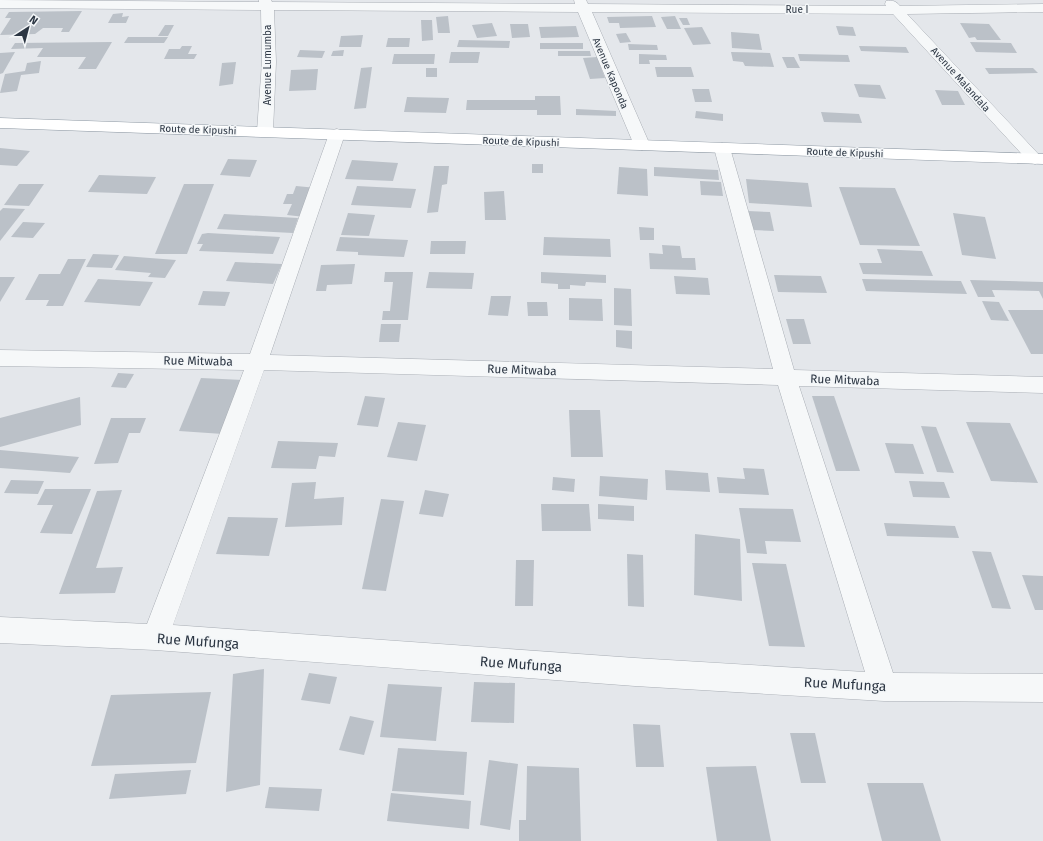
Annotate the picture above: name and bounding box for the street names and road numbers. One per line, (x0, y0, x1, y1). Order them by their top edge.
street label: Rue I (786, 4, 808, 16)
street label: Avenue Lumumba (262, 25, 274, 105)
street label: Avenue Kaponda (590, 36, 630, 111)
street label: Avenue Malandala (928, 45, 992, 114)
street label: Route de Kipushi (159, 123, 237, 137)
street label: Route de Kipushi (482, 135, 560, 149)
street label: Route de Kipushi (806, 146, 884, 160)
street label: Rue Mitwaba (163, 353, 233, 369)
street label: Rue Mitwaba (487, 362, 557, 378)
street label: Rue Mitwaba (810, 372, 880, 388)
street label: Rue Mufunga (156, 630, 240, 653)
street label: Rue Mufunga (479, 653, 563, 676)
street label: Rue Mufunga (803, 674, 887, 695)

